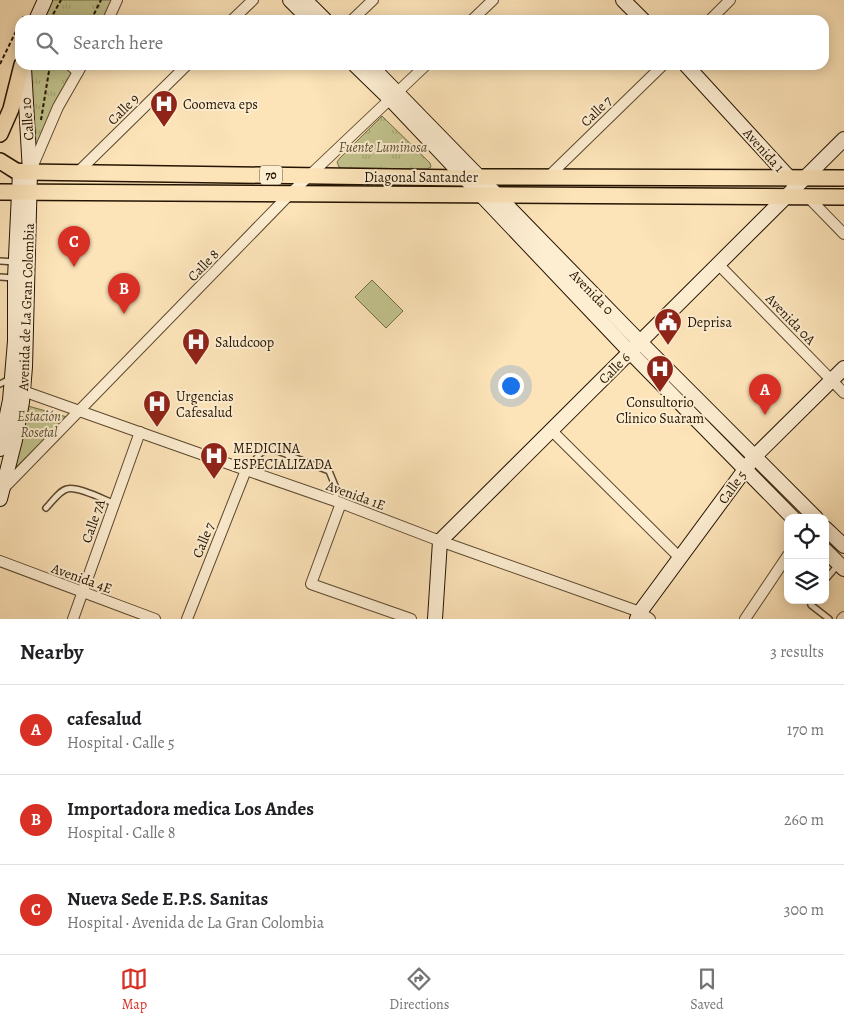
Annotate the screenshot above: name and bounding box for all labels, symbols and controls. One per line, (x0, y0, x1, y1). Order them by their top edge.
search box (15, 15, 829, 70)
icon: search (33, 29, 61, 57)
text: Search here (73, 30, 163, 56)
street label: Calle 9 (103, 89, 143, 129)
hospital icon: Coomeva eps (149, 89, 179, 128)
street label: Calle 7 (576, 92, 616, 131)
place label: Coomeva eps (183, 95, 258, 114)
street label: Calle 10 (17, 97, 38, 141)
street label: Avenida 1 (738, 123, 789, 177)
park label: Fuente Luminosa (339, 138, 428, 157)
road number: 70 (260, 166, 282, 184)
street label: Diagonal Santander (364, 168, 479, 187)
street label: Avenida de La Gran Colombia (14, 222, 39, 392)
pin: C (58, 226, 90, 267)
street label: Calle 8 (183, 245, 224, 286)
street label: Avenida 0 (565, 265, 618, 319)
pin: B (108, 273, 140, 314)
street label: Avenida 0A (761, 289, 820, 350)
public building icon: Deprisa (653, 307, 683, 346)
place label: Deprisa (687, 313, 732, 332)
hospital icon: Saludcoop (181, 327, 211, 366)
place label: Saludcoop (215, 333, 274, 352)
street label: Calle 6 (594, 348, 634, 388)
hospital icon: Consultorio Clinico Suaram (645, 354, 675, 393)
your location (498, 373, 524, 399)
pin: A (749, 374, 781, 415)
place label: Urgencias Cafesalud (176, 387, 234, 422)
hospital icon: Urgencias Cafesalud (142, 389, 172, 428)
place label: Consultorio Clinico Suaram (616, 393, 704, 428)
park label: Estación Rosetal (17, 407, 61, 442)
place label: MEDICINA ESPECIALIZADA (233, 439, 333, 474)
hospital icon: MEDICINA ESPECIALIZADA (199, 441, 229, 480)
street label: Calle 5 (714, 467, 751, 508)
street label: Avenida 1E (323, 476, 388, 515)
street label: Calle 7A (77, 496, 110, 546)
map controls (784, 514, 829, 604)
button: locate (784, 514, 829, 559)
street label: Calle 7 (188, 519, 219, 561)
street label: Avenida 4E (48, 558, 115, 598)
button: layers (784, 559, 829, 604)
text: Nearby (20, 638, 83, 666)
text: 3 results (770, 641, 824, 663)
text: cafesalud (67, 706, 142, 732)
text: A (31, 719, 41, 741)
text: 170 m (787, 719, 824, 741)
text: Hospital · Calle 5 (67, 732, 175, 754)
text: Importadora medica Los Andes (67, 796, 314, 822)
text: B (31, 809, 41, 831)
text: 260 m (784, 809, 824, 831)
text: Hospital · Calle 8 (67, 822, 176, 844)
text: Nueva Sede E.P.S. Sanitas (67, 886, 268, 912)
text: C (31, 899, 41, 921)
text: 300 m (784, 899, 824, 921)
text: Hospital · Avenida de La Gran Colombia (67, 912, 324, 934)
tab: Map (120, 965, 148, 1014)
tab: Directions (389, 965, 449, 1014)
tab: Saved (690, 965, 724, 1014)

